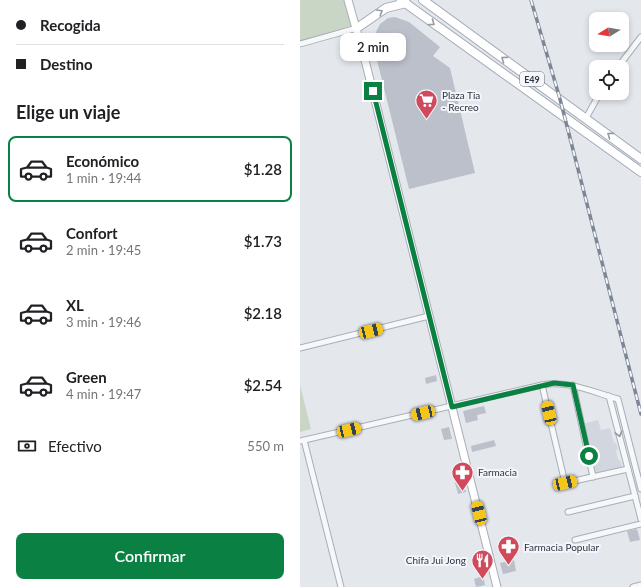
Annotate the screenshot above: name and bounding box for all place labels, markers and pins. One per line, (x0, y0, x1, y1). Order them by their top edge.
supermarket icon: Plaza Tia - Recreo (414, 88, 440, 121)
place label: Plaza Tia - Recreo (442, 89, 480, 113)
pharmacy icon: Farmacia (450, 459, 476, 492)
place label: Farmacia (478, 466, 517, 478)
pharmacy icon: Farmacia Popular (496, 534, 522, 567)
place label: Farmacia Popular (524, 541, 599, 553)
restaurant icon: Chifa Jui Jong (469, 547, 495, 580)
place label: Chifa Jui Jong (406, 554, 466, 566)

